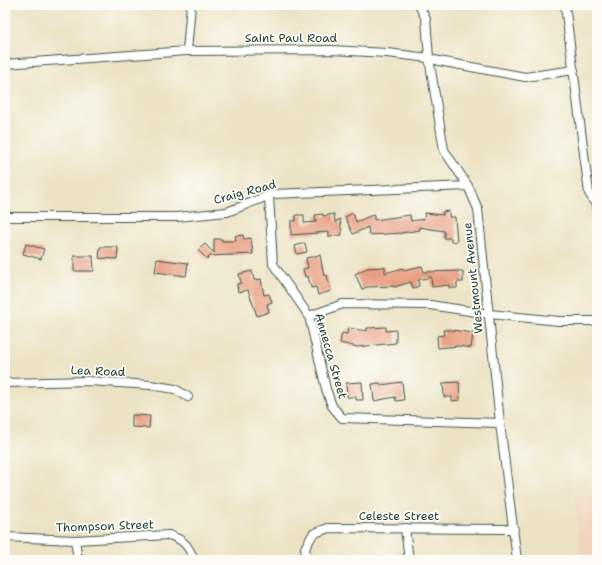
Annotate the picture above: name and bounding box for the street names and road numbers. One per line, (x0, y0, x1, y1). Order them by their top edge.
street label: Saint Paul Road (245, 30, 338, 46)
street label: Craig Road (212, 176, 278, 208)
street label: Westmount Avenue (459, 221, 487, 334)
street label: Annecca Street (311, 311, 351, 401)
street label: Lea Road (70, 362, 126, 380)
street label: Celeste Street (359, 508, 439, 524)
street label: Thompson Street (56, 516, 154, 536)

